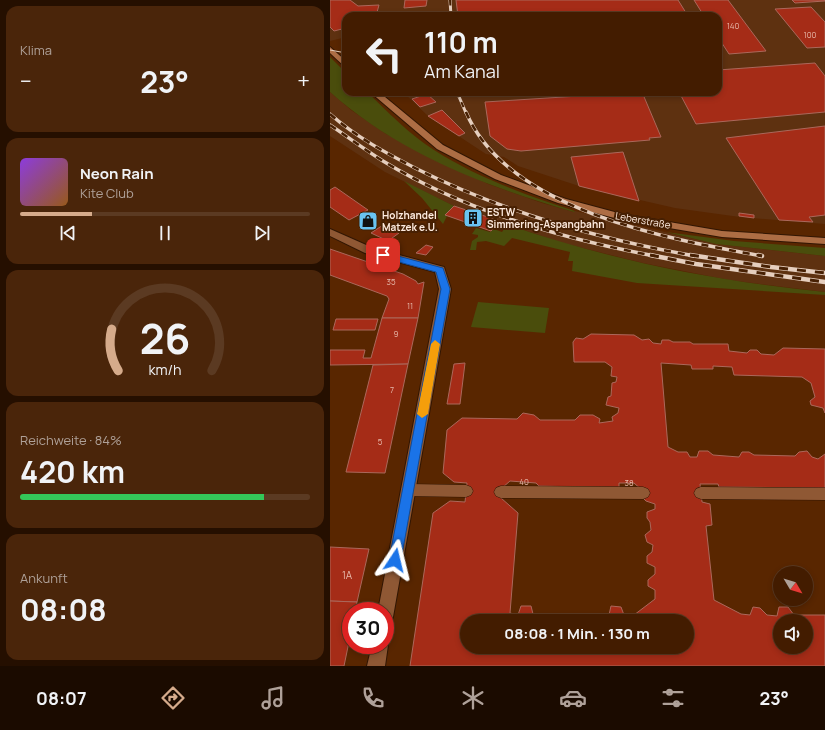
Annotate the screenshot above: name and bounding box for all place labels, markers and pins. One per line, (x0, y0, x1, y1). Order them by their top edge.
place label: ESTW Simmering-Aspangbahn (487, 205, 604, 231)
building icon: ESTW Simmering-Aspangbahn (462, 207, 484, 229)
place label: Holzhandel Matzek e.U. (382, 208, 438, 234)
shop icon: Holzhandel Matzek e.U. (357, 210, 379, 232)
pin (366, 238, 400, 272)

